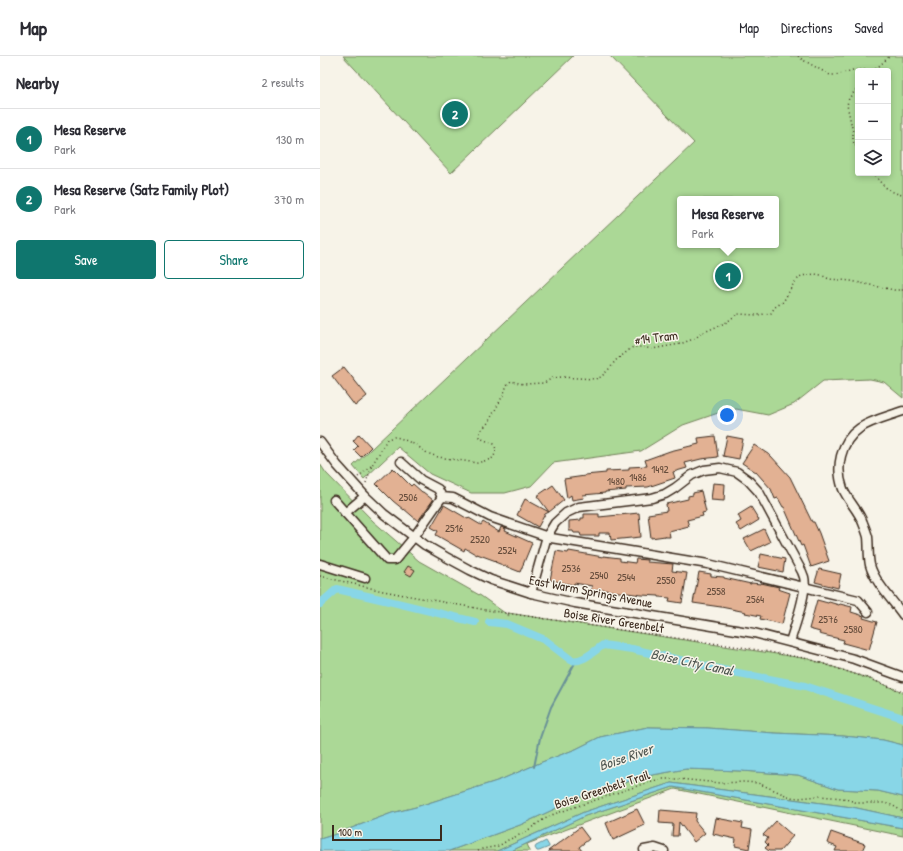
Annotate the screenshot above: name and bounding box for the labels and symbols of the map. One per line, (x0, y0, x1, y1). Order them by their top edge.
pin: 2 (442, 99, 468, 129)
pin: 1 (715, 261, 741, 291)
street label: #14 Tram (633, 325, 679, 349)
your location (717, 405, 737, 425)
house number: 1492 (651, 462, 669, 476)
house number: 1486 (629, 470, 647, 484)
house number: 1480 (607, 474, 625, 488)
house number: 2506 (398, 490, 418, 504)
house number: 2516 (445, 521, 464, 535)
house number: 2520 (470, 532, 490, 546)
house number: 2524 (497, 543, 517, 557)
house number: 2536 (561, 561, 581, 575)
house number: 2540 (590, 568, 608, 582)
street label: East Warm Springs Avenue (528, 570, 654, 612)
house number: 2544 (617, 570, 635, 584)
house number: 2550 (656, 573, 676, 587)
house number: 2558 (706, 584, 726, 598)
house number: 2564 (746, 592, 764, 606)
street label: Boise River Greenbelt (563, 603, 666, 637)
house number: 2576 (818, 612, 838, 626)
house number: 2580 (843, 622, 863, 636)
water label: Boise City Canal (649, 644, 736, 681)
water label: Boise River (596, 738, 657, 775)
street label: Boise Greenbelt Trail (552, 765, 653, 813)
scale bar (332, 823, 442, 842)

